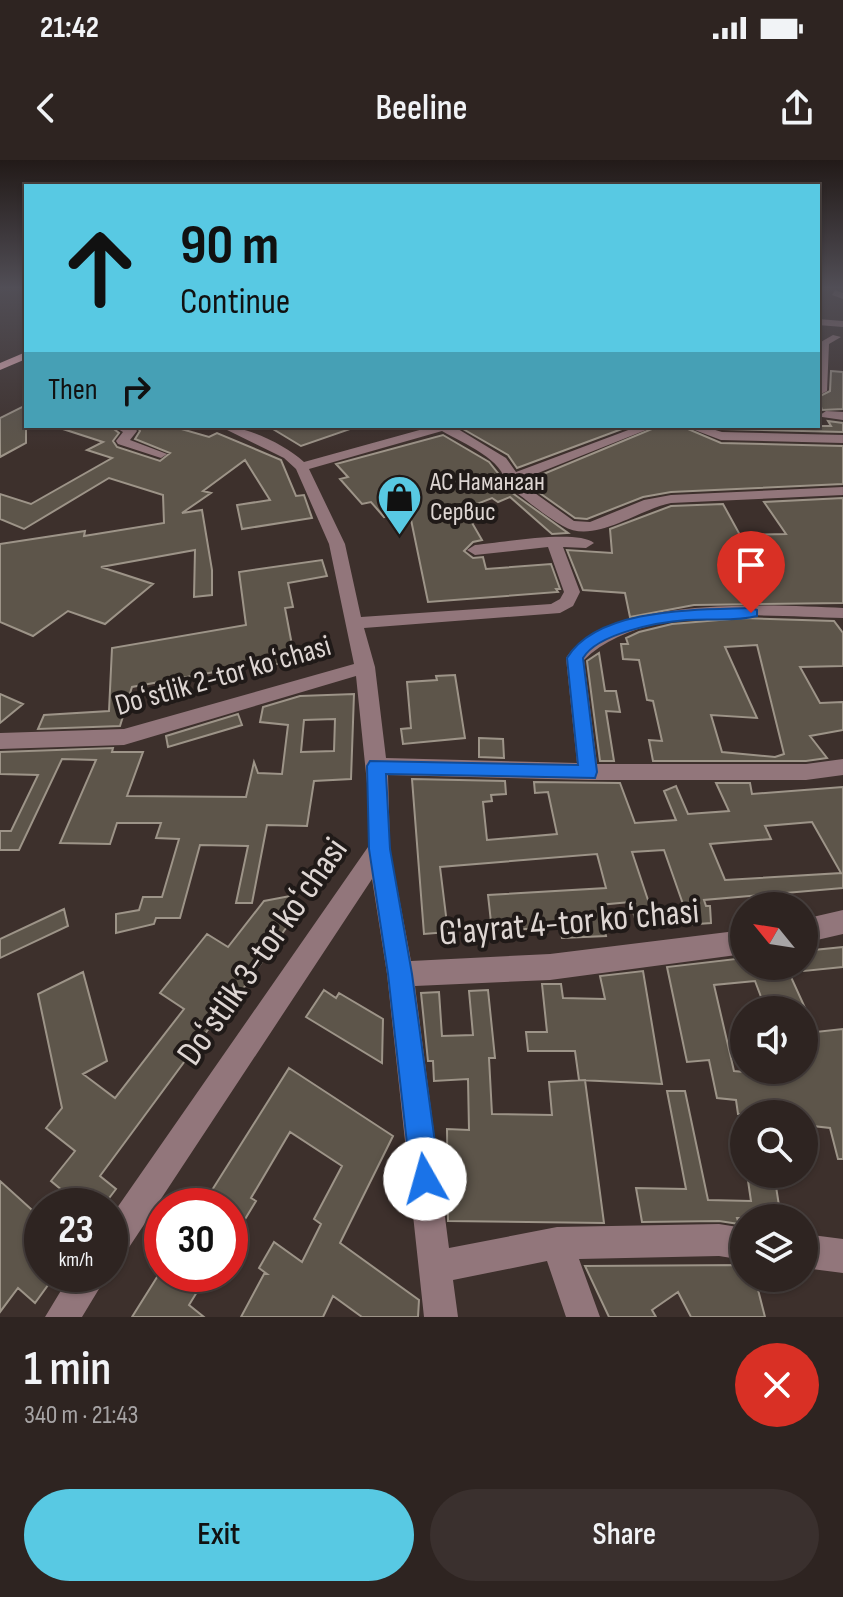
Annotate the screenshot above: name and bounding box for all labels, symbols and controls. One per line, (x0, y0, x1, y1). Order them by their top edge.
text: 21:42 (40, 10, 99, 46)
icon: back (24, 86, 68, 130)
icon: share (775, 86, 819, 130)
text: Beeline (375, 87, 468, 130)
text: 90 m (180, 213, 279, 280)
icon: ahead (48, 216, 152, 320)
text: Continue (180, 281, 290, 324)
icon: right (114, 368, 158, 412)
text: Then (48, 372, 98, 408)
place label: АС Наманган Сервис (429, 467, 545, 528)
shop icon: АС Наманган Сервис (375, 473, 423, 536)
pin (717, 531, 785, 613)
icon: arrive (729, 543, 773, 587)
street label: Doʻstlik 2-tor koʻchasi (111, 628, 335, 724)
street label: Doʻstlik 3-tor koʻchasi (169, 830, 357, 1074)
street label: G'ayrat 4-tor koʻchasi (437, 890, 701, 956)
north arrow (730, 892, 818, 980)
map controls (730, 892, 818, 1292)
button: sound (730, 996, 818, 1084)
button: search (730, 1100, 818, 1188)
position arrow (383, 1137, 467, 1221)
speed limit sign: 30 (144, 1188, 248, 1292)
button: layers (730, 1204, 818, 1292)
text: 23 (58, 1206, 94, 1254)
text: km/h (59, 1248, 93, 1272)
text: 1 min (24, 1341, 111, 1398)
button: close (735, 1343, 819, 1427)
text: 340 m · 21:43 (24, 1400, 138, 1431)
button: Exit (24, 1489, 414, 1581)
button: Share (430, 1489, 819, 1581)

